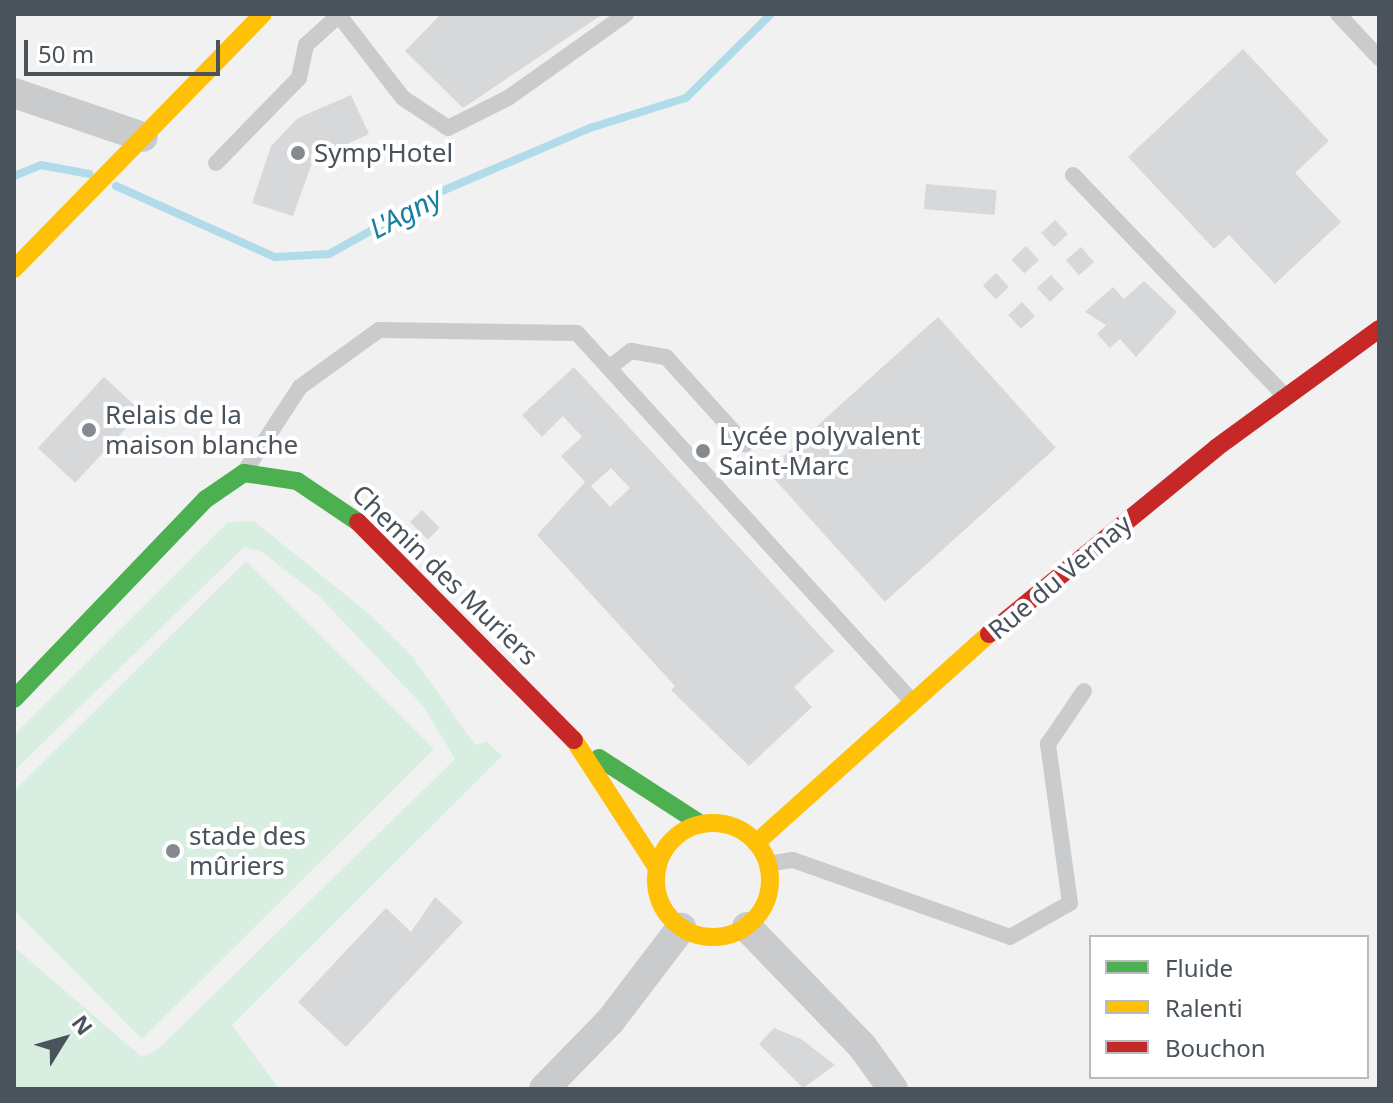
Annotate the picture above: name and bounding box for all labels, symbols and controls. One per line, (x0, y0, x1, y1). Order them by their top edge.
scale bar (28, 24, 224, 74)
text: 50 m (38, 37, 94, 70)
place label: Symp'Hotel (314, 137, 453, 169)
marker: Symp'Hotel (289, 144, 307, 162)
water label: L'Agny (363, 179, 447, 245)
place label: Relais de la maison blanche (105, 399, 298, 460)
place label: Lycée polyvalent Saint-Marc (719, 420, 921, 482)
marker: Relais de la maison blanche (80, 421, 98, 439)
marker: Lycée polyvalent Saint-Marc (694, 442, 712, 460)
street label: Chemin des Muriers (346, 478, 544, 672)
street label: Rue du Vernay (982, 508, 1138, 646)
place label: stade des mûriers (189, 820, 306, 882)
marker: stade des mûriers (164, 842, 182, 860)
legend (1089, 935, 1369, 1079)
text: Fluide (1165, 951, 1233, 984)
text: Ralenti (1165, 991, 1243, 1024)
north arrow (24, 999, 104, 1079)
text: N (66, 1008, 101, 1041)
text: Bouchon (1165, 1031, 1266, 1064)

